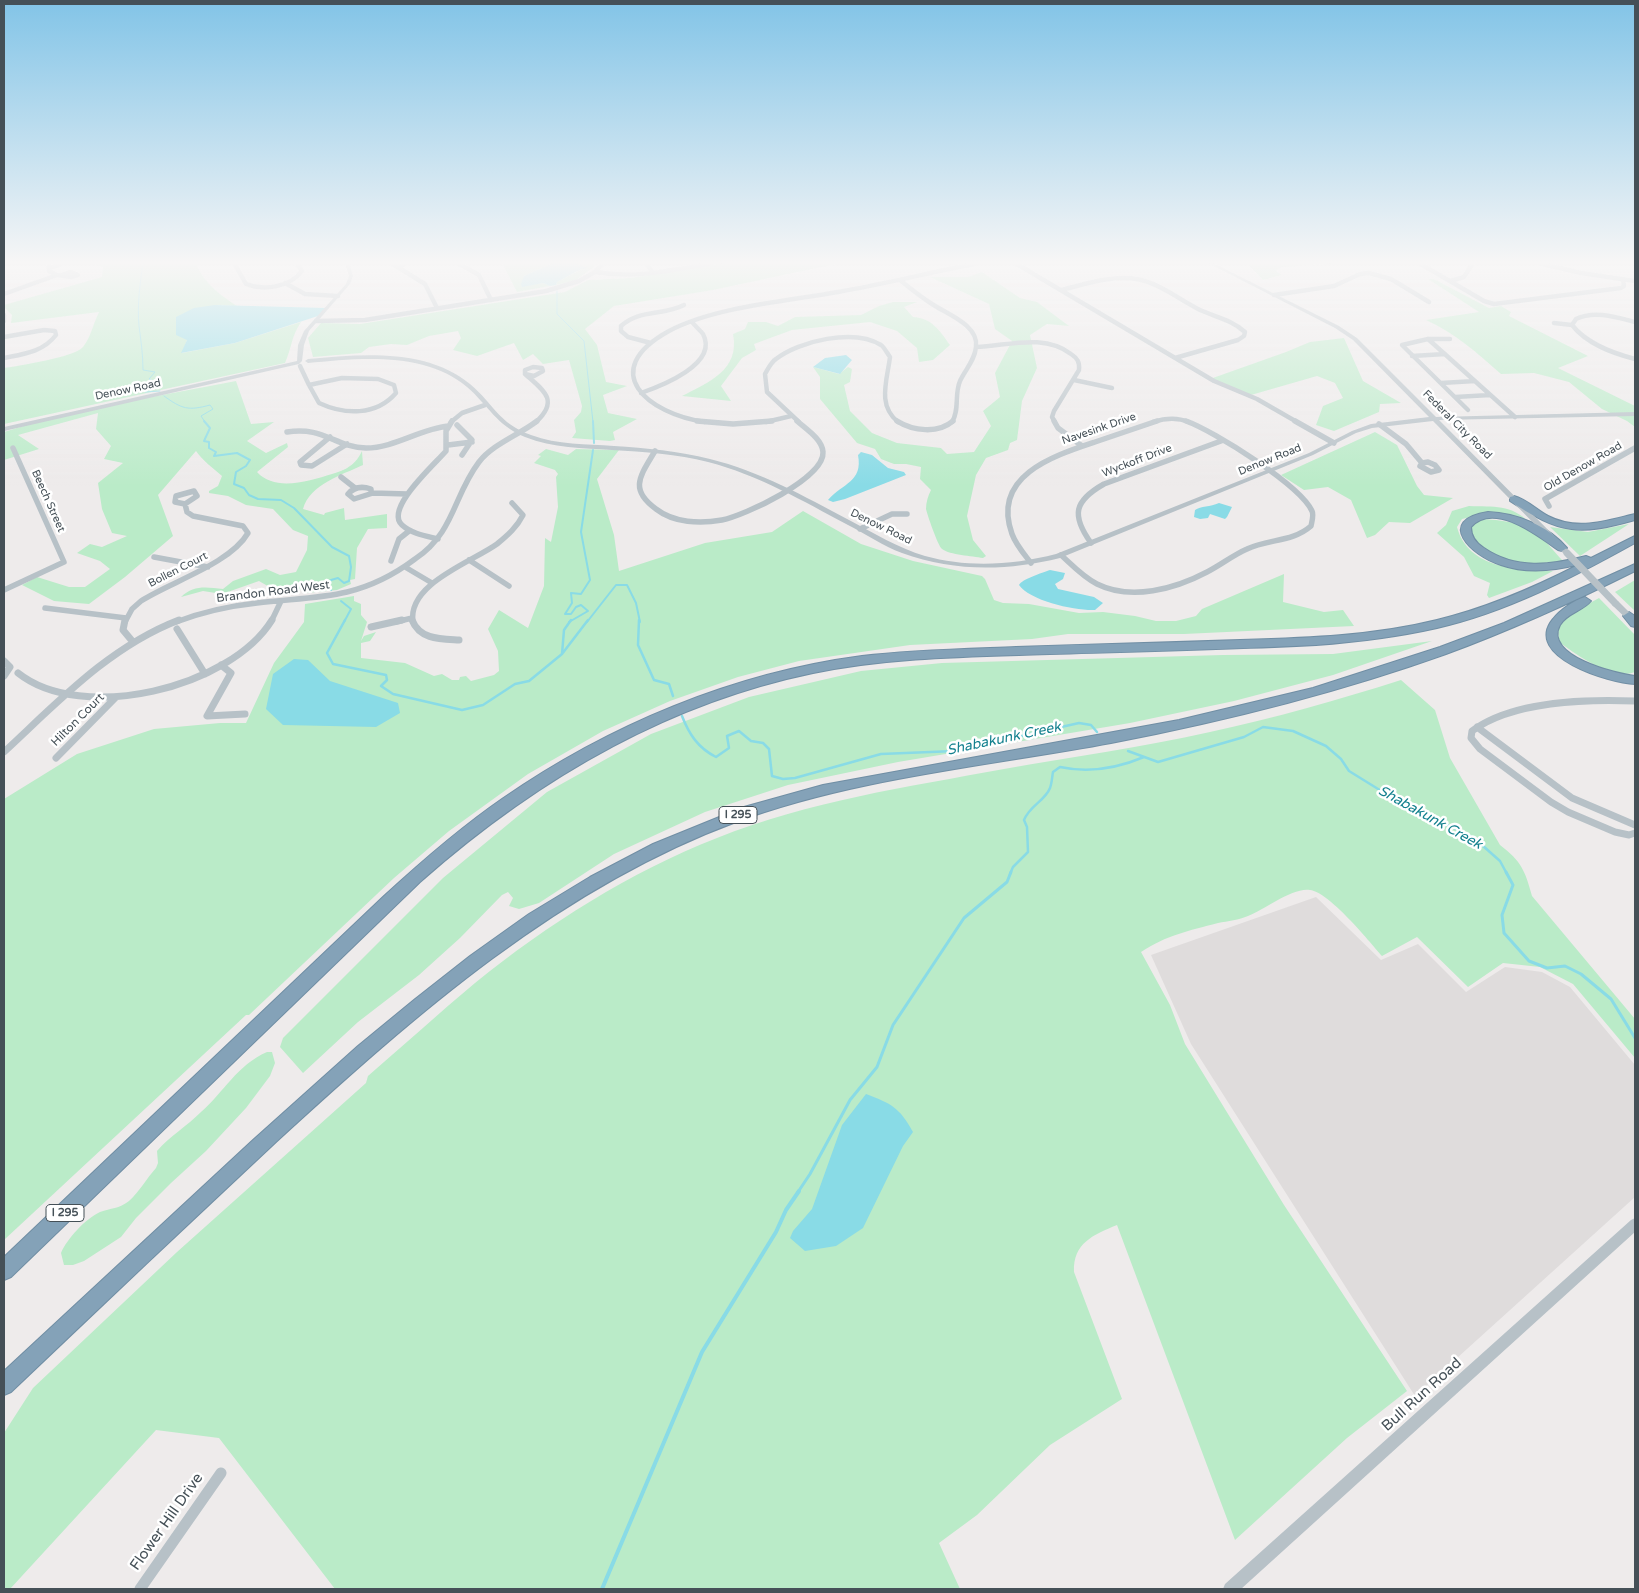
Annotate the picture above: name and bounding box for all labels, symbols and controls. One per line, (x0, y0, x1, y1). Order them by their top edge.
street label: Denow Road (94, 377, 162, 403)
street label: Federal City Road (1420, 388, 1494, 462)
street label: Navesink Drive (1060, 410, 1138, 448)
street label: Old Denow Road (1542, 439, 1624, 495)
street label: Denow Road (1237, 441, 1303, 479)
street label: Wyckoff Drive (1100, 442, 1174, 480)
street label: Beech Street (28, 468, 68, 534)
street label: Denow Road (848, 506, 914, 548)
street label: Bollen Court (146, 549, 210, 591)
street label: Brandon Road West (215, 578, 331, 606)
street label: Hilton Court (48, 690, 108, 750)
water label: Shabakunk Creek (946, 719, 1062, 759)
water label: Shabakunk Creek (1375, 783, 1485, 853)
road number: I 295 (719, 806, 757, 824)
road number: I 295 (46, 1204, 84, 1222)
street label: Bull Run Road (1378, 1354, 1466, 1436)
street label: Flower Hill Drive (127, 1470, 207, 1574)

